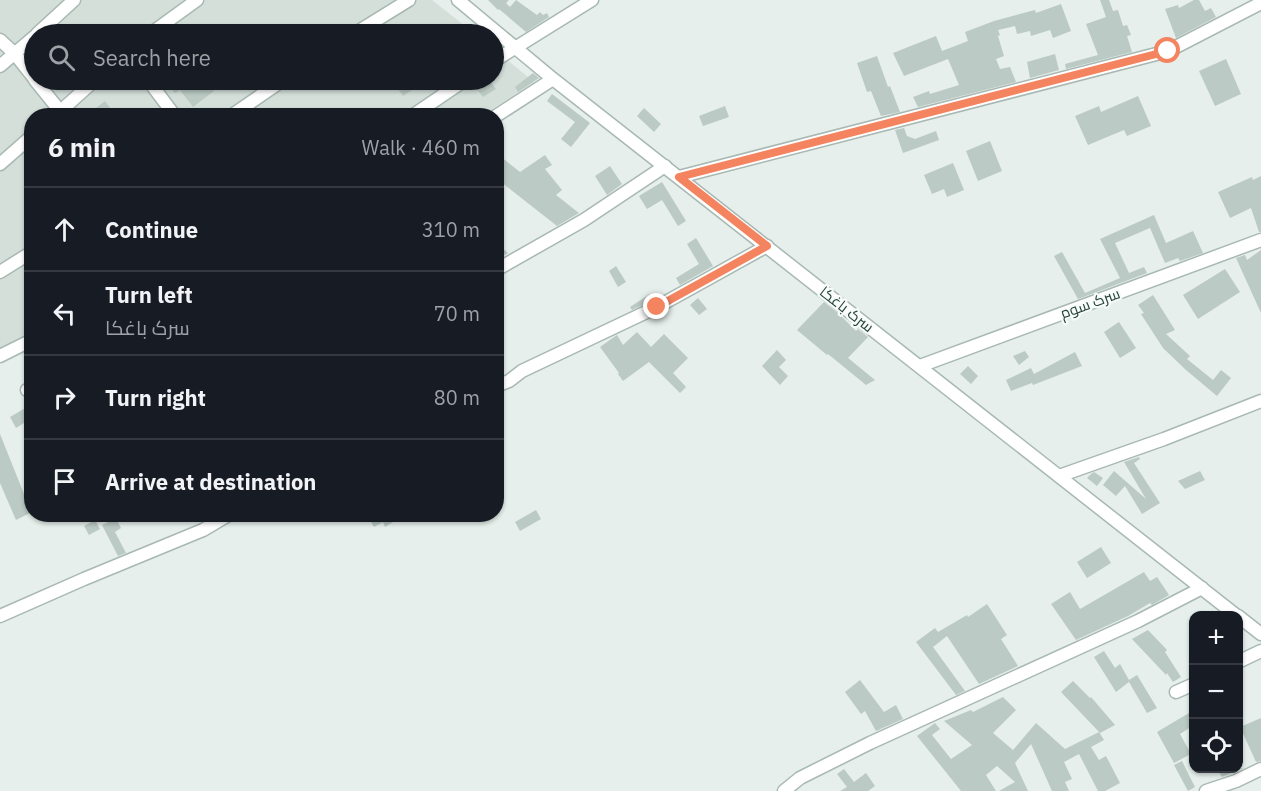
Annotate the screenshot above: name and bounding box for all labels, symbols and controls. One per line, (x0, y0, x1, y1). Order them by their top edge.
search box (24, 24, 504, 90)
route start (1154, 37, 1180, 63)
icon: search (45, 41, 78, 74)
text: Search here (93, 43, 211, 72)
text: 6 min (48, 130, 116, 164)
text: Walk · 460 m (362, 134, 480, 161)
icon: ahead (48, 213, 81, 246)
text: Continue (105, 215, 198, 244)
text: 310 m (422, 216, 480, 243)
text: Turn left (105, 280, 193, 309)
street label: سرک باغکا (816, 282, 878, 336)
street label: سرک سوم (1057, 283, 1123, 324)
route end (643, 293, 669, 319)
icon: left (48, 297, 81, 330)
text: 70 m (434, 300, 480, 327)
text: سرک باغکا (105, 314, 190, 341)
icon: right (48, 381, 81, 414)
text: Turn right (105, 383, 206, 412)
text: 80 m (434, 384, 480, 411)
icon: arrive (48, 465, 81, 498)
text: Arrive at destination (105, 467, 316, 496)
map controls (1189, 611, 1243, 773)
button: + (1189, 611, 1243, 665)
button: − (1189, 665, 1243, 719)
button: locate (1189, 719, 1243, 773)

